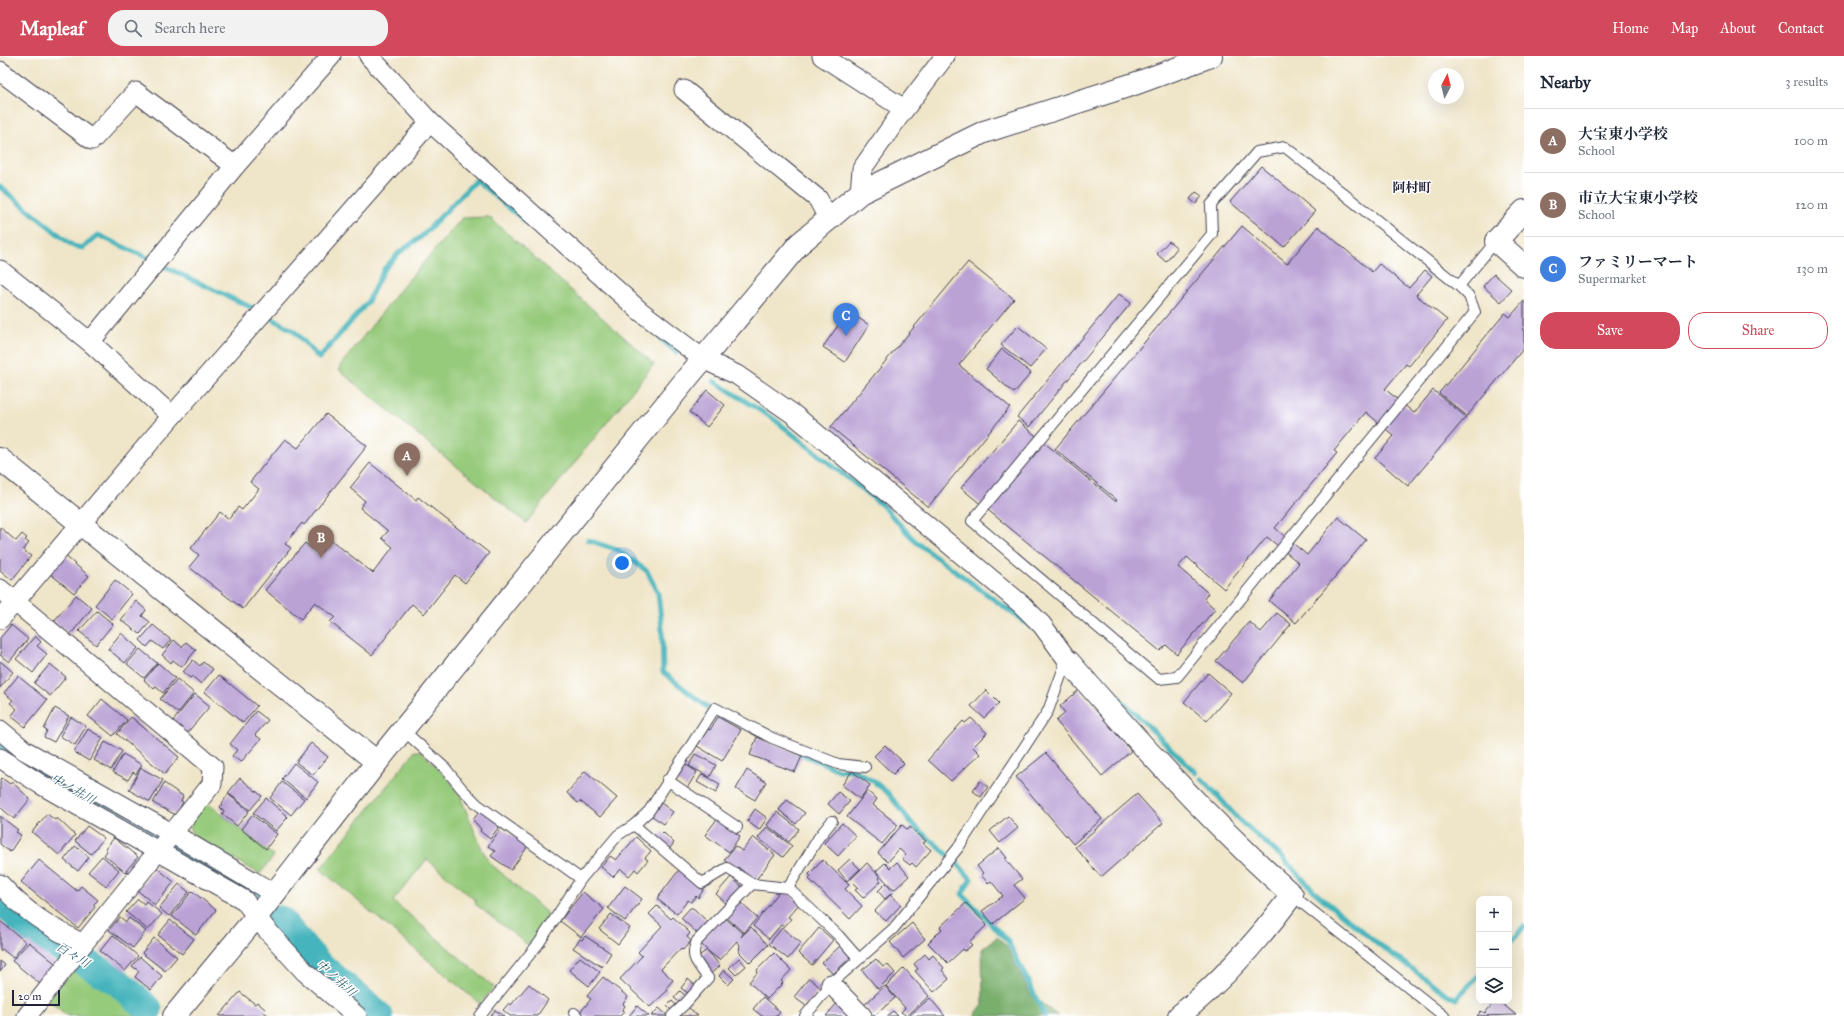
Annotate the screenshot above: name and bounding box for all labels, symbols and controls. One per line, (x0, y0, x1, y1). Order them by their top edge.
search box (108, 10, 388, 46)
text: Mapleaf (20, 17, 84, 40)
icon: search (122, 17, 144, 39)
text: Search here (154, 19, 225, 37)
text: Home (1612, 20, 1649, 37)
text: Map (1671, 20, 1698, 37)
text: About (1720, 20, 1756, 37)
text: Contact (1778, 20, 1824, 37)
north arrow (1428, 68, 1464, 104)
text: Nearby (1540, 72, 1591, 93)
text: 3 results (1785, 74, 1828, 90)
text: 大宝東小学校 (1578, 125, 1668, 143)
text: A (1549, 133, 1557, 149)
text: 100 m (1794, 133, 1828, 149)
text: School (1578, 143, 1615, 159)
district label: 阿村町 (1392, 180, 1432, 196)
text: 市立大宝東小学校 (1578, 189, 1698, 207)
text: B (1549, 197, 1557, 213)
text: 120 m (1795, 197, 1828, 213)
text: School (1578, 207, 1615, 223)
text: ファミリーマート (1578, 253, 1698, 271)
text: C (1549, 261, 1557, 277)
text: 130 m (1796, 261, 1828, 277)
text: Supermarket (1578, 271, 1646, 287)
pin: C (833, 303, 859, 336)
button: Save (1540, 312, 1680, 349)
button: Share (1688, 312, 1828, 349)
pin: A (394, 443, 420, 476)
pin: B (308, 525, 334, 558)
your location (612, 553, 632, 573)
water label: 中ノ井川 (49, 771, 99, 808)
map controls (1476, 896, 1512, 1004)
button: + (1476, 896, 1512, 932)
button: − (1476, 932, 1512, 968)
water label: 百々川 (54, 940, 94, 972)
water label: 中ノ井川 (313, 957, 360, 1001)
button: layers (1476, 968, 1512, 1004)
scale bar (12, 988, 60, 1007)
text: 20 m (18, 990, 41, 1003)

